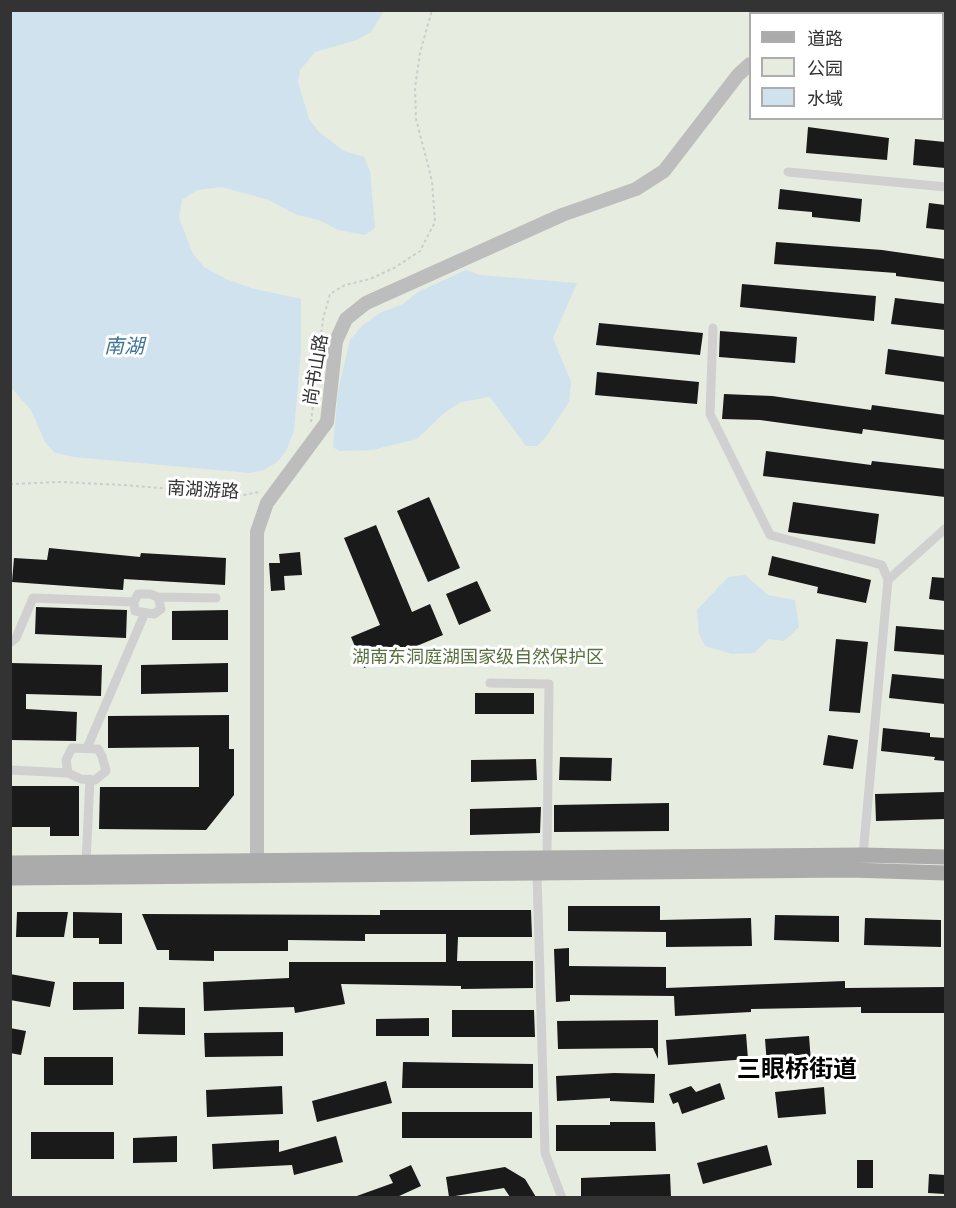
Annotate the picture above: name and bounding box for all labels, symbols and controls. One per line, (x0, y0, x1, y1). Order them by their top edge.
legend (749, 12, 944, 120)
text: 道路 (807, 27, 843, 51)
text: 公园 (807, 57, 843, 81)
text: 水域 (807, 87, 843, 111)
street label: 尚书山路 (301, 333, 333, 407)
water label: 南湖 (104, 336, 144, 360)
street label: 南湖游路 (166, 478, 240, 504)
park label: 湖南东洞庭湖国家级自然保护区 (352, 647, 604, 669)
district label: 三眼桥街道 (737, 1057, 857, 1085)

